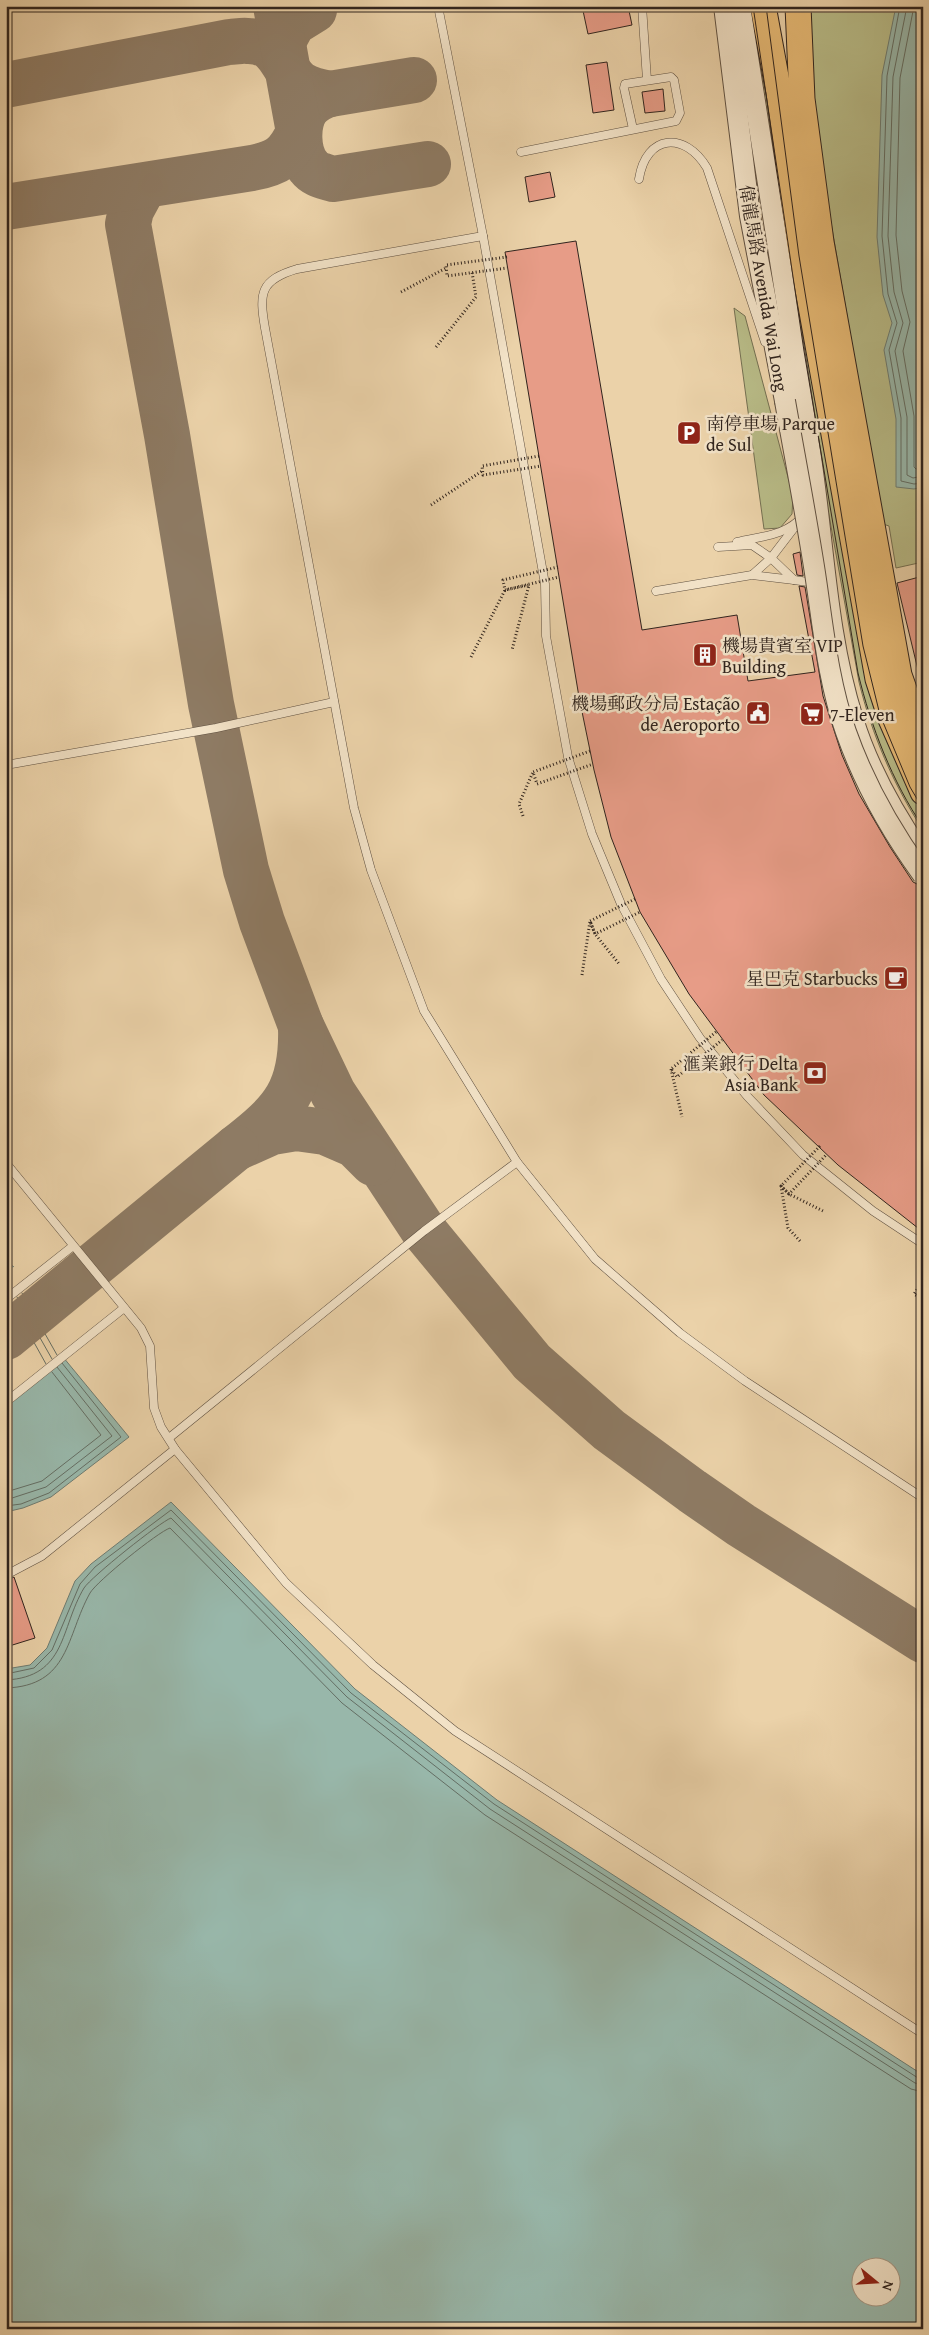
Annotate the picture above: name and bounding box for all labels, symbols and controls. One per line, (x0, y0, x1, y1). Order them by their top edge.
street label: 偉龍馬路 Avenida Wai Long (733, 183, 795, 393)
place label: 南停車場 Parque de Sul (706, 410, 835, 458)
parking icon: 南停車場 Parque de Sul (676, 420, 702, 446)
place label: 機場貴賓室 VIP Building (722, 632, 843, 680)
building icon: 機場貴賓室 VIP Building (692, 642, 718, 668)
place label: 機場郵政分局 Estação de Aeroporto (571, 690, 740, 738)
public building icon: 機場郵政分局 Estação de Aeroporto (745, 700, 771, 726)
supermarket icon: 7-Eleven (799, 701, 825, 727)
place label: 7-Eleven (830, 701, 895, 728)
place label: 星巴克 Starbucks (746, 965, 878, 992)
cafe icon: 星巴克 Starbucks (883, 965, 909, 991)
place label: 滙業銀行 Delta Asia Bank (683, 1050, 799, 1098)
bank icon: 滙業銀行 Delta Asia Bank (802, 1060, 828, 1086)
north arrow (852, 2258, 902, 2308)
text: N (877, 2278, 899, 2294)

